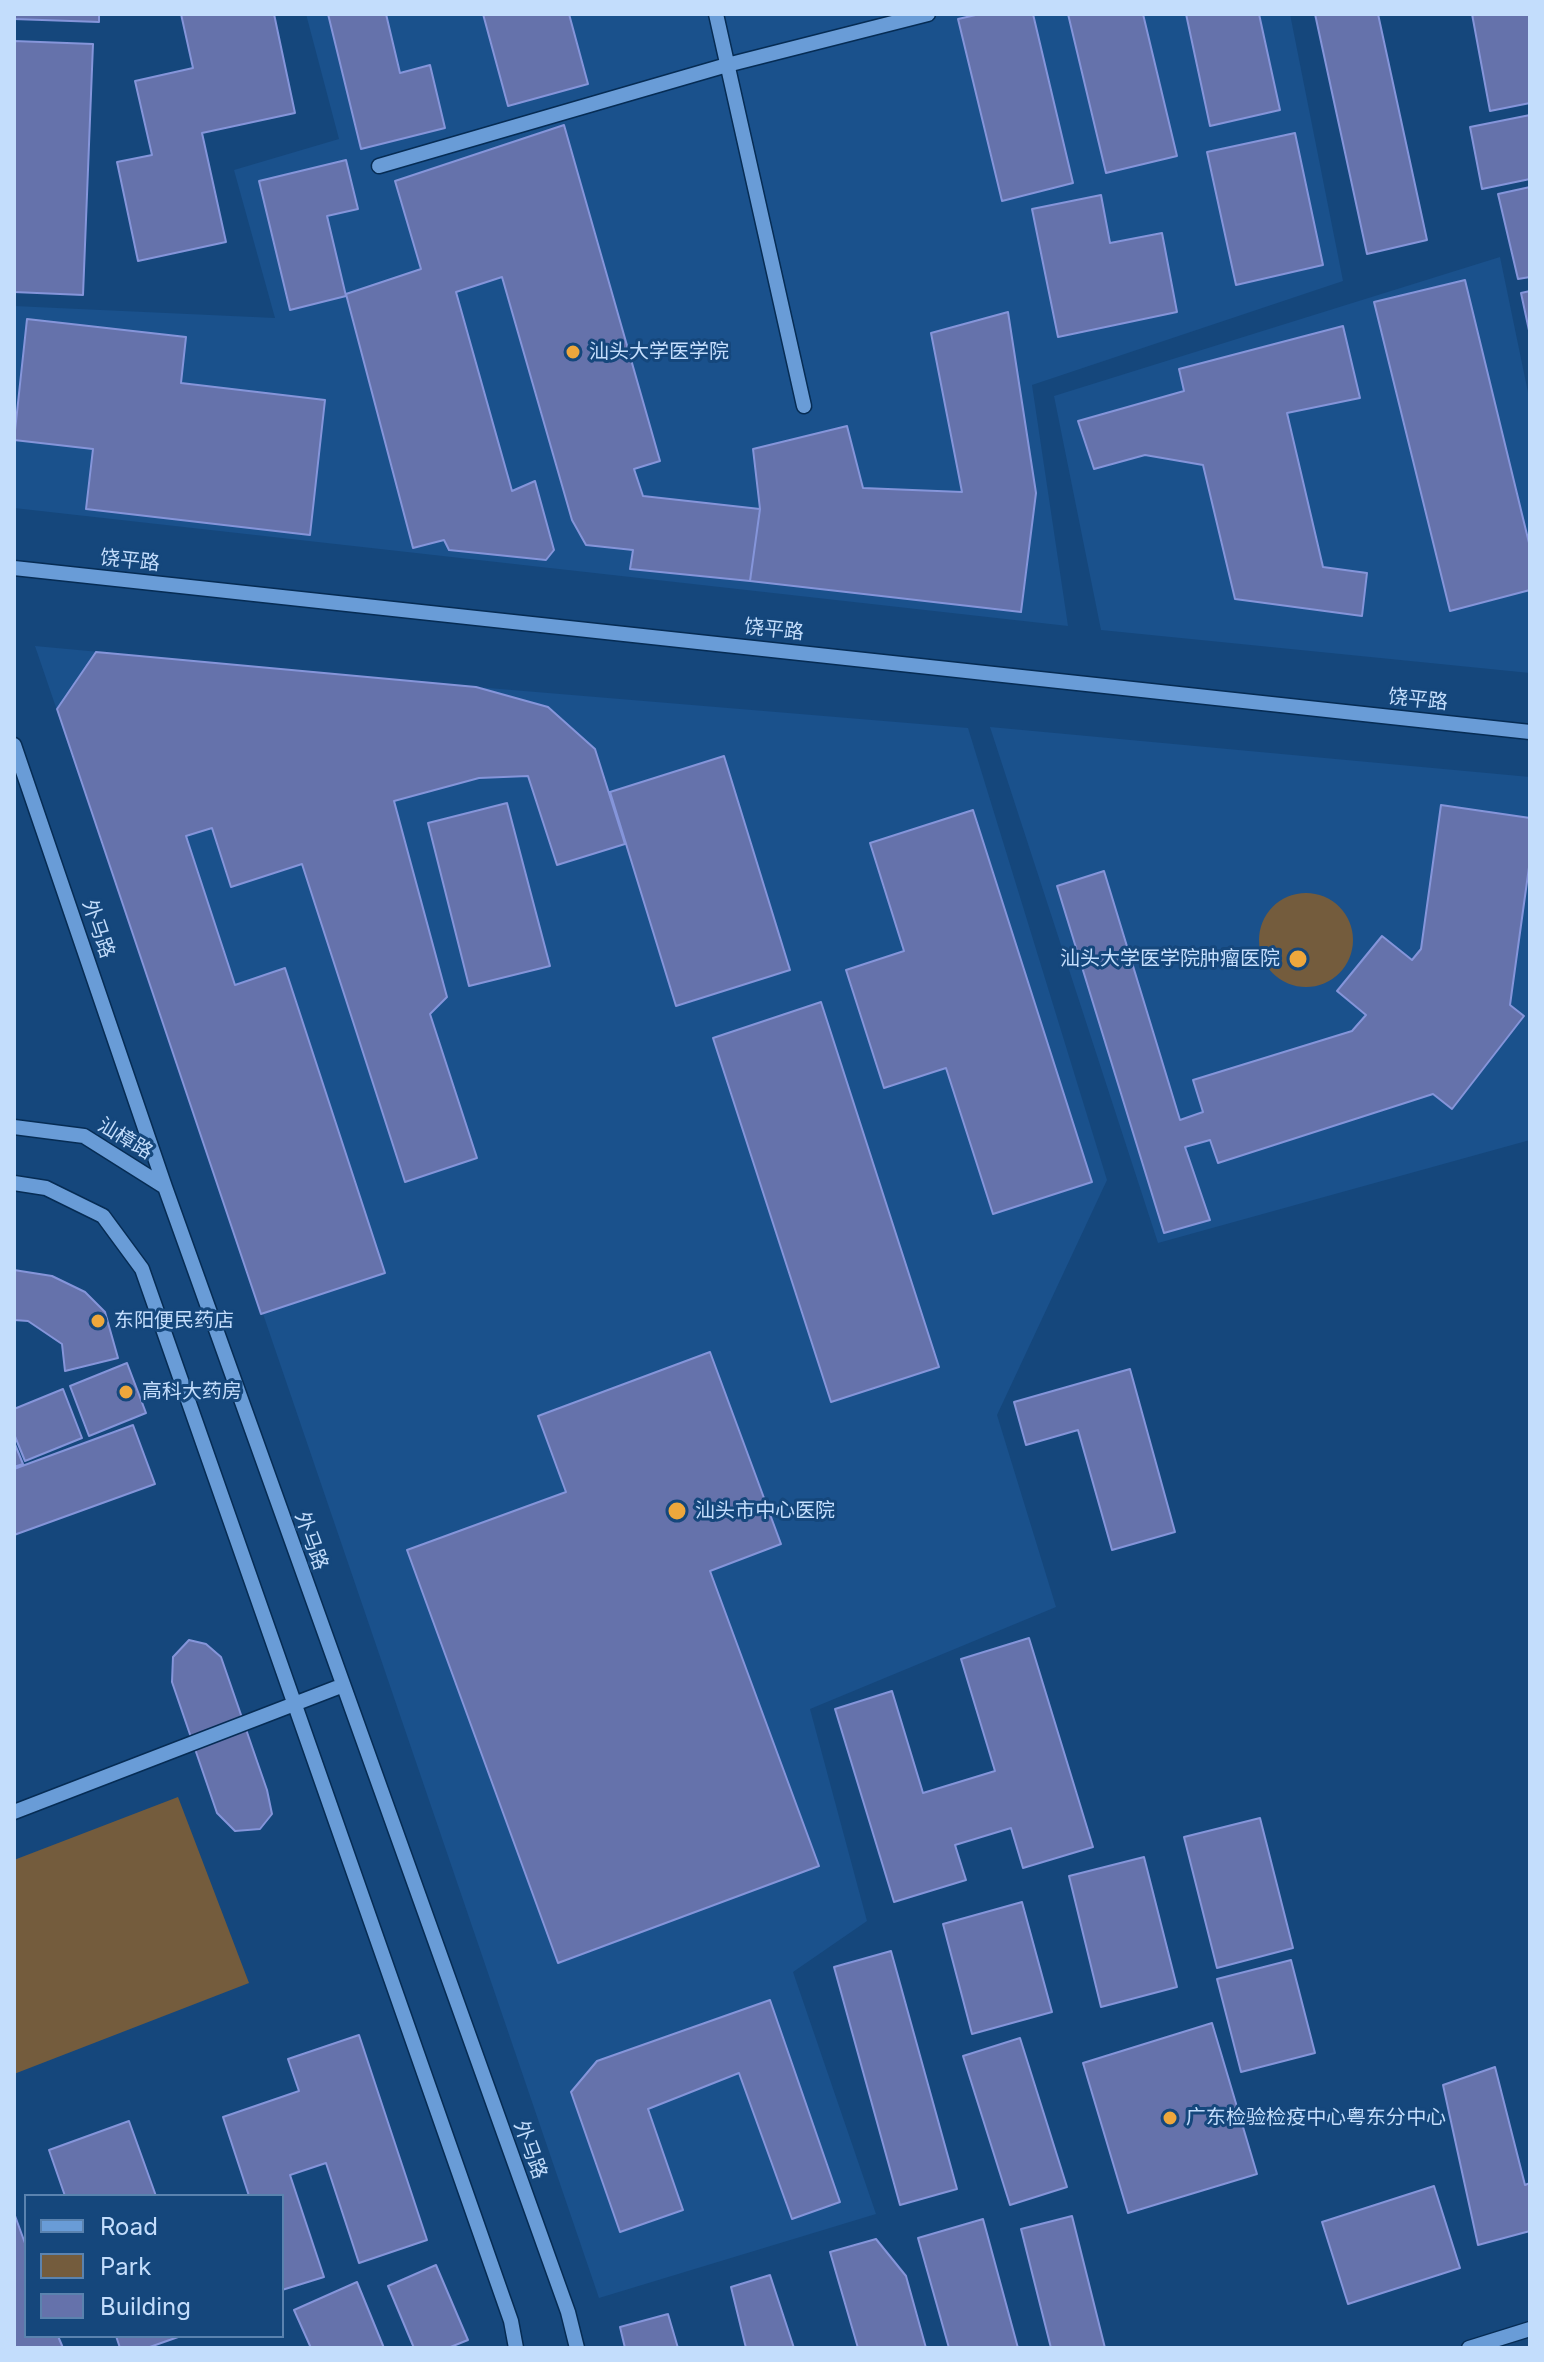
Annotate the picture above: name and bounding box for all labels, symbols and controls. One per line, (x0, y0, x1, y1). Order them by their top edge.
place label: 汕头大学医学院 (589, 340, 729, 364)
marker: 汕头大学医学院 (564, 343, 582, 361)
street label: 饶平路 (99, 546, 161, 576)
street label: 饶平路 (743, 615, 805, 645)
street label: 饶平路 (1387, 685, 1449, 715)
street label: 外马路 (77, 897, 119, 961)
place label: 汕头大学医学院肿瘤医院 (1060, 947, 1280, 971)
marker: 汕头大学医学院肿瘤医院 (1287, 948, 1309, 970)
street label: 汕樟路 (93, 1113, 157, 1165)
place label: 东阳便民药店 (114, 1309, 234, 1333)
marker: 东阳便民药店 (89, 1312, 107, 1330)
place label: 高科大药房 (142, 1380, 242, 1404)
marker: 高科大药房 (117, 1383, 135, 1401)
place label: 汕头市中心医院 (695, 1499, 835, 1523)
marker: 汕头市中心医院 (666, 1500, 688, 1522)
street label: 外马路 (289, 1509, 333, 1573)
place label: 广东检验检疫中心粤东分中心 (1186, 2106, 1446, 2130)
marker: 广东检验检疫中心粤东分中心 (1161, 2109, 1179, 2127)
street label: 外马路 (508, 2118, 552, 2182)
legend (24, 2194, 284, 2338)
text: Road (100, 2212, 158, 2241)
text: Park (100, 2252, 151, 2281)
text: Building (100, 2292, 191, 2321)

